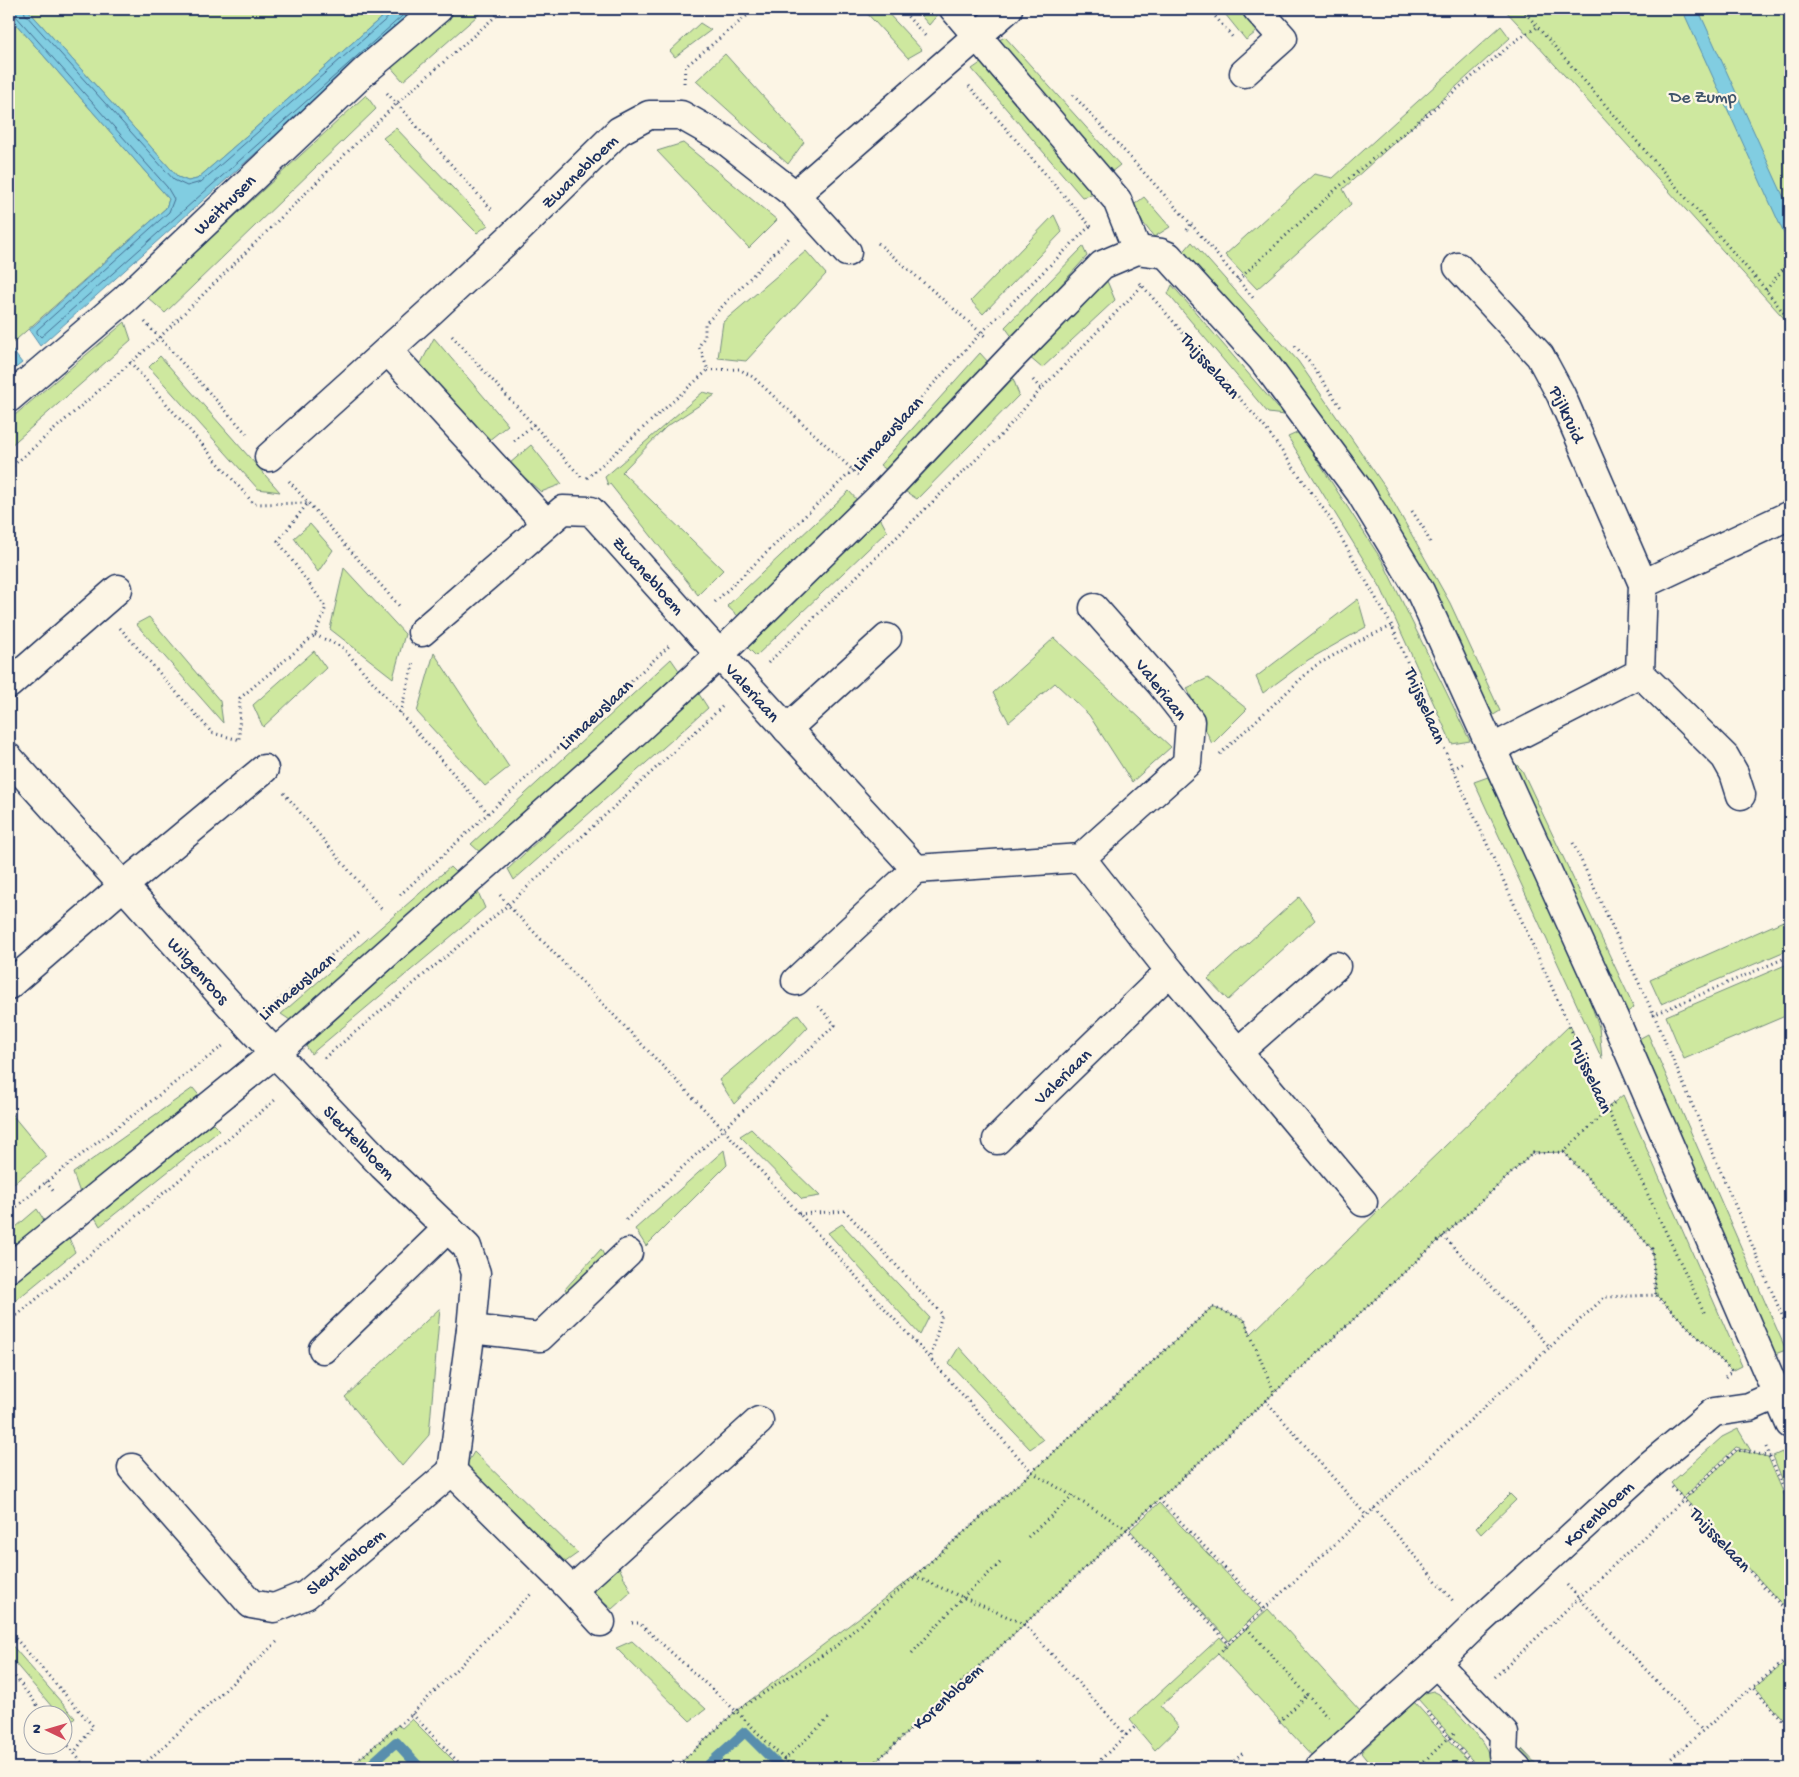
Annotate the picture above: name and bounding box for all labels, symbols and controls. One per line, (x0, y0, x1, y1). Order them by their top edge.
park label: De Zump (1668, 88, 1737, 109)
street label: Zwanebloem (538, 131, 624, 214)
street label: Weithusen (190, 171, 262, 241)
street label: Thijsselaan (1174, 329, 1244, 404)
street label: Pijlkruid (1543, 382, 1589, 448)
street label: Linnaeuslaan (849, 393, 929, 476)
street label: Zwanebloem (606, 533, 688, 620)
street label: Valeriaan (1129, 655, 1191, 726)
street label: Valeriaan (719, 659, 783, 728)
street label: Thijsselaan (1398, 664, 1449, 748)
street label: Linnaeuslaan (555, 676, 639, 756)
street label: Wilgenroos (162, 934, 234, 1011)
street label: Linnaeuslaan (255, 949, 341, 1026)
street label: Thijsselaan (1563, 1034, 1616, 1118)
street label: Valeriaan (1030, 1045, 1097, 1111)
street label: Sleutelbloem (317, 1102, 399, 1186)
street label: Korenbloem (1560, 1477, 1639, 1553)
street label: Thijsselaan (1683, 1503, 1755, 1578)
street label: Sleutelbloem (303, 1525, 390, 1601)
street label: Korenbloem (909, 1660, 988, 1736)
north arrow (22, 1704, 72, 1754)
text: N (29, 1724, 46, 1734)

